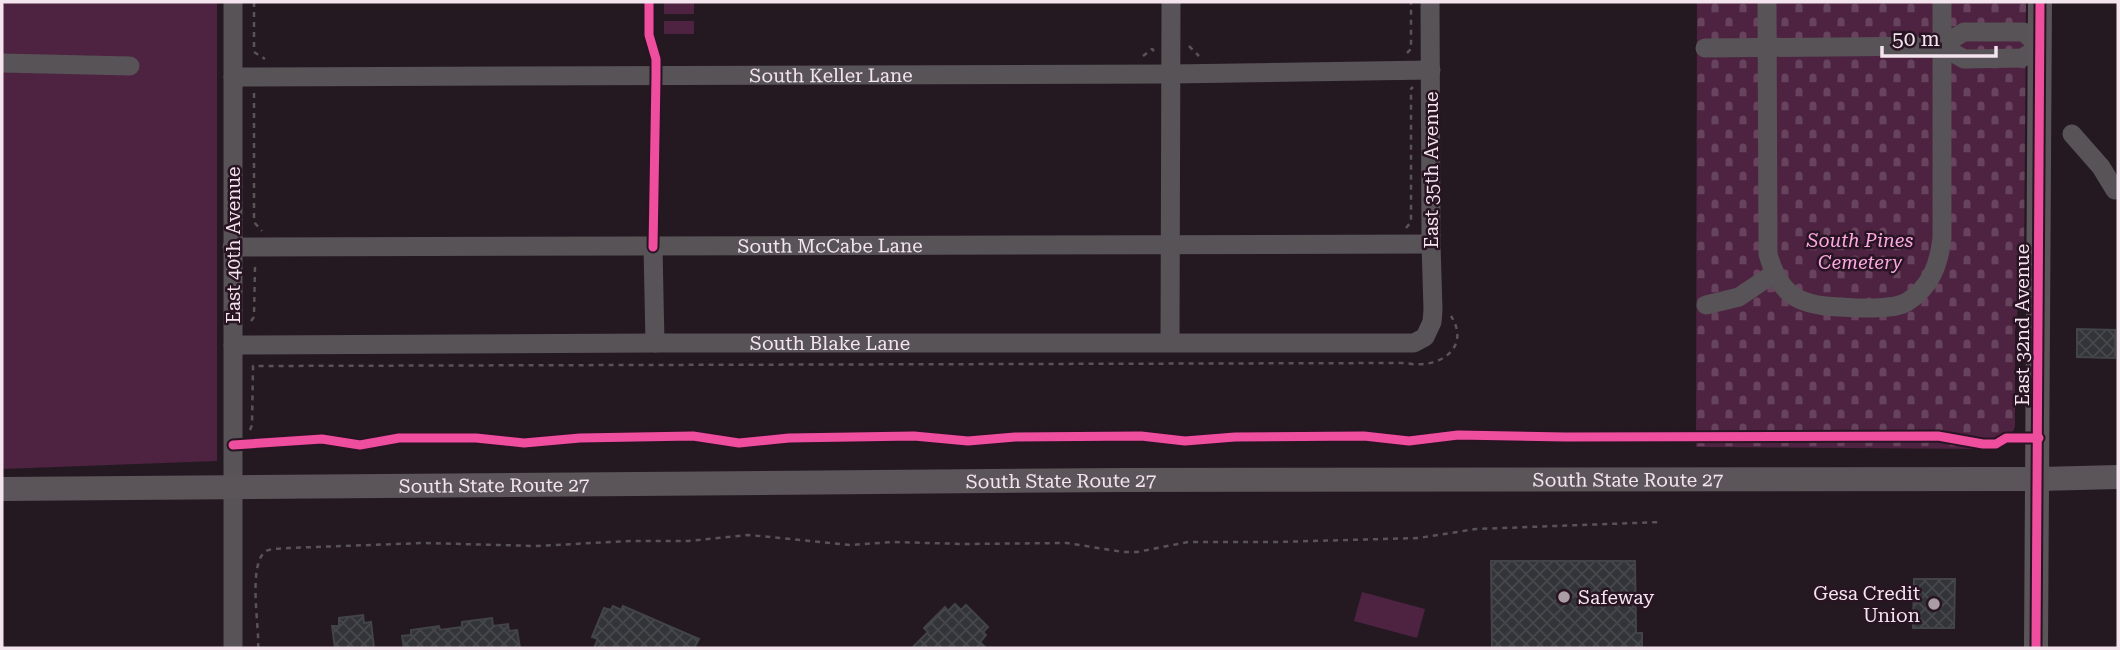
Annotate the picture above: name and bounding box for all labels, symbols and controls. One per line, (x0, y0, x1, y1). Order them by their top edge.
scale bar (1882, 14, 1996, 58)
text: 50 m (1892, 27, 1940, 51)
street label: South Keller Lane (749, 64, 913, 87)
street label: East 35th Avenue (1420, 91, 1443, 249)
street label: East 40th Avenue (222, 166, 245, 324)
park label: South Pines Cemetery (1806, 229, 1913, 274)
street label: South McCabe Lane (737, 234, 923, 258)
street label: East 32nd Avenue (2011, 244, 2034, 406)
street label: South Blake Lane (750, 332, 910, 355)
street label: South State Route 27 (1533, 468, 1724, 492)
street label: South State Route 27 (966, 469, 1157, 493)
street label: South State Route 27 (399, 473, 590, 498)
place label: Gesa Credit Union (1813, 582, 1920, 627)
place label: Safeway (1578, 586, 1655, 609)
marker: Safeway (1556, 589, 1572, 605)
marker: Gesa Credit Union (1926, 596, 1942, 612)

